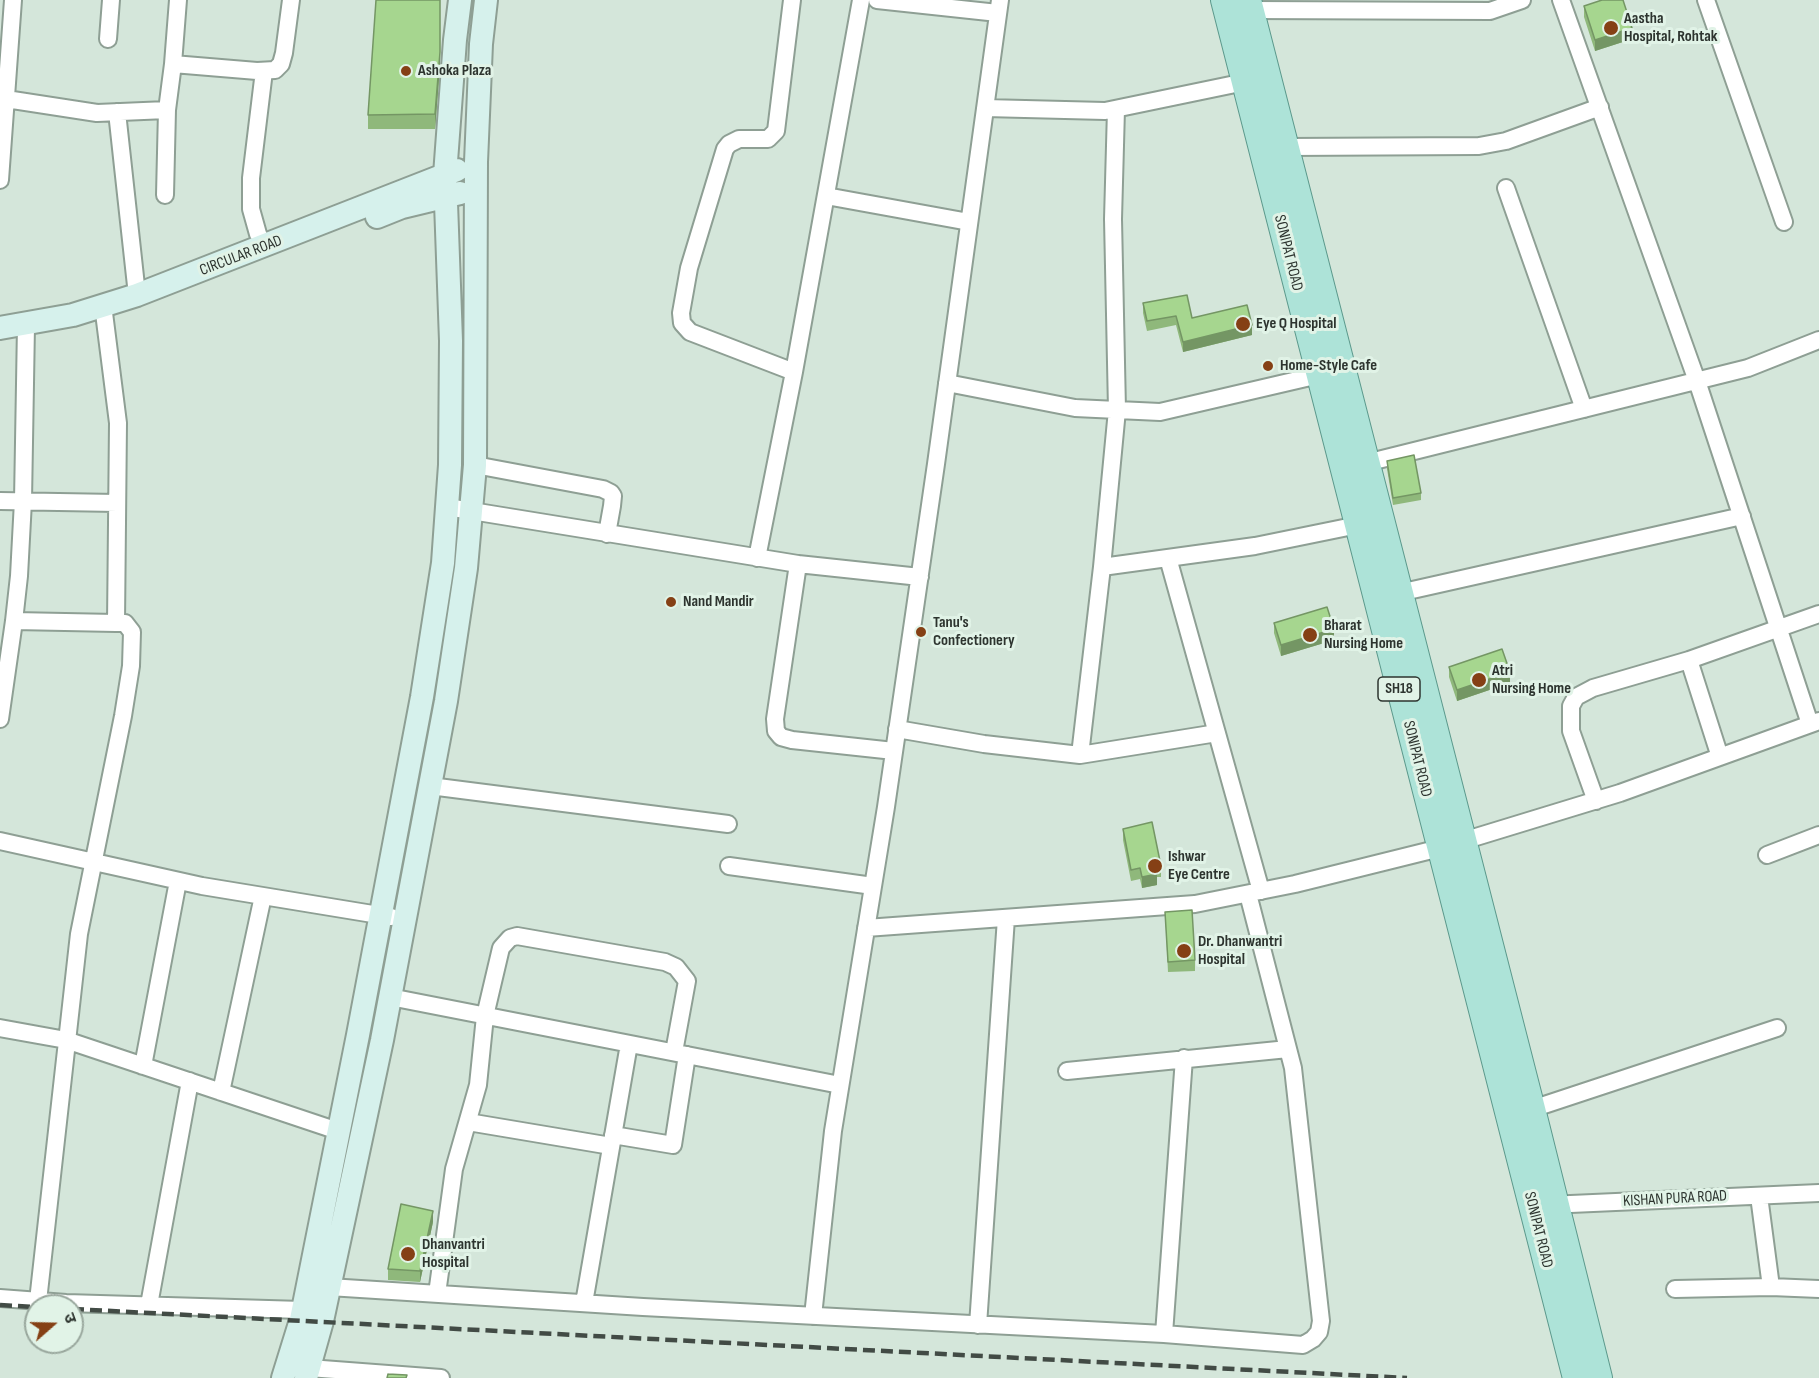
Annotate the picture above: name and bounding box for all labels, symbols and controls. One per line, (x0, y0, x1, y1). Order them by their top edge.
place label: Aastha Hospital, Rohtak (1624, 9, 1718, 47)
marker: Aastha Hospital, Rohtak (1602, 19, 1620, 37)
place label: Ashoka Plaza (418, 61, 491, 81)
marker: Ashoka Plaza (399, 64, 413, 78)
street label: SONIPAT ROAD (1269, 213, 1307, 293)
street label: CIRCULAR ROAD (197, 232, 285, 280)
place label: Eye Q Hospital (1256, 314, 1337, 334)
marker: Eye Q Hospital (1234, 315, 1252, 333)
place label: Home-Style Cafe (1280, 356, 1377, 376)
marker: Home-Style Cafe (1261, 359, 1275, 373)
place label: Nand Mandir (683, 592, 754, 612)
marker: Nand Mandir (664, 595, 678, 609)
place label: Tanu's Confectionery (933, 613, 1015, 651)
place label: Bharat Nursing Home (1324, 616, 1403, 654)
marker: Tanu's Confectionery (914, 625, 928, 639)
marker: Bharat Nursing Home (1301, 626, 1319, 644)
place label: Atri Nursing Home (1492, 661, 1571, 699)
marker: Atri Nursing Home (1470, 671, 1488, 689)
road number: SH18 (1378, 677, 1420, 701)
street label: SONIPAT ROAD (1398, 719, 1436, 799)
place label: Ishwar Eye Centre (1168, 847, 1230, 885)
marker: Ishwar Eye Centre (1146, 857, 1164, 875)
place label: Dr. Dhanwantri Hospital (1198, 932, 1282, 970)
marker: Dr. Dhanwantri Hospital (1175, 942, 1193, 960)
street label: KISHAN PURA ROAD (1623, 1187, 1727, 1211)
street label: SONIPAT ROAD (1519, 1190, 1557, 1270)
place label: Dhanvantri Hospital (422, 1235, 485, 1273)
marker: Dhanvantri Hospital (399, 1245, 417, 1263)
north arrow (24, 1294, 84, 1354)
text: उ (59, 1311, 80, 1326)

